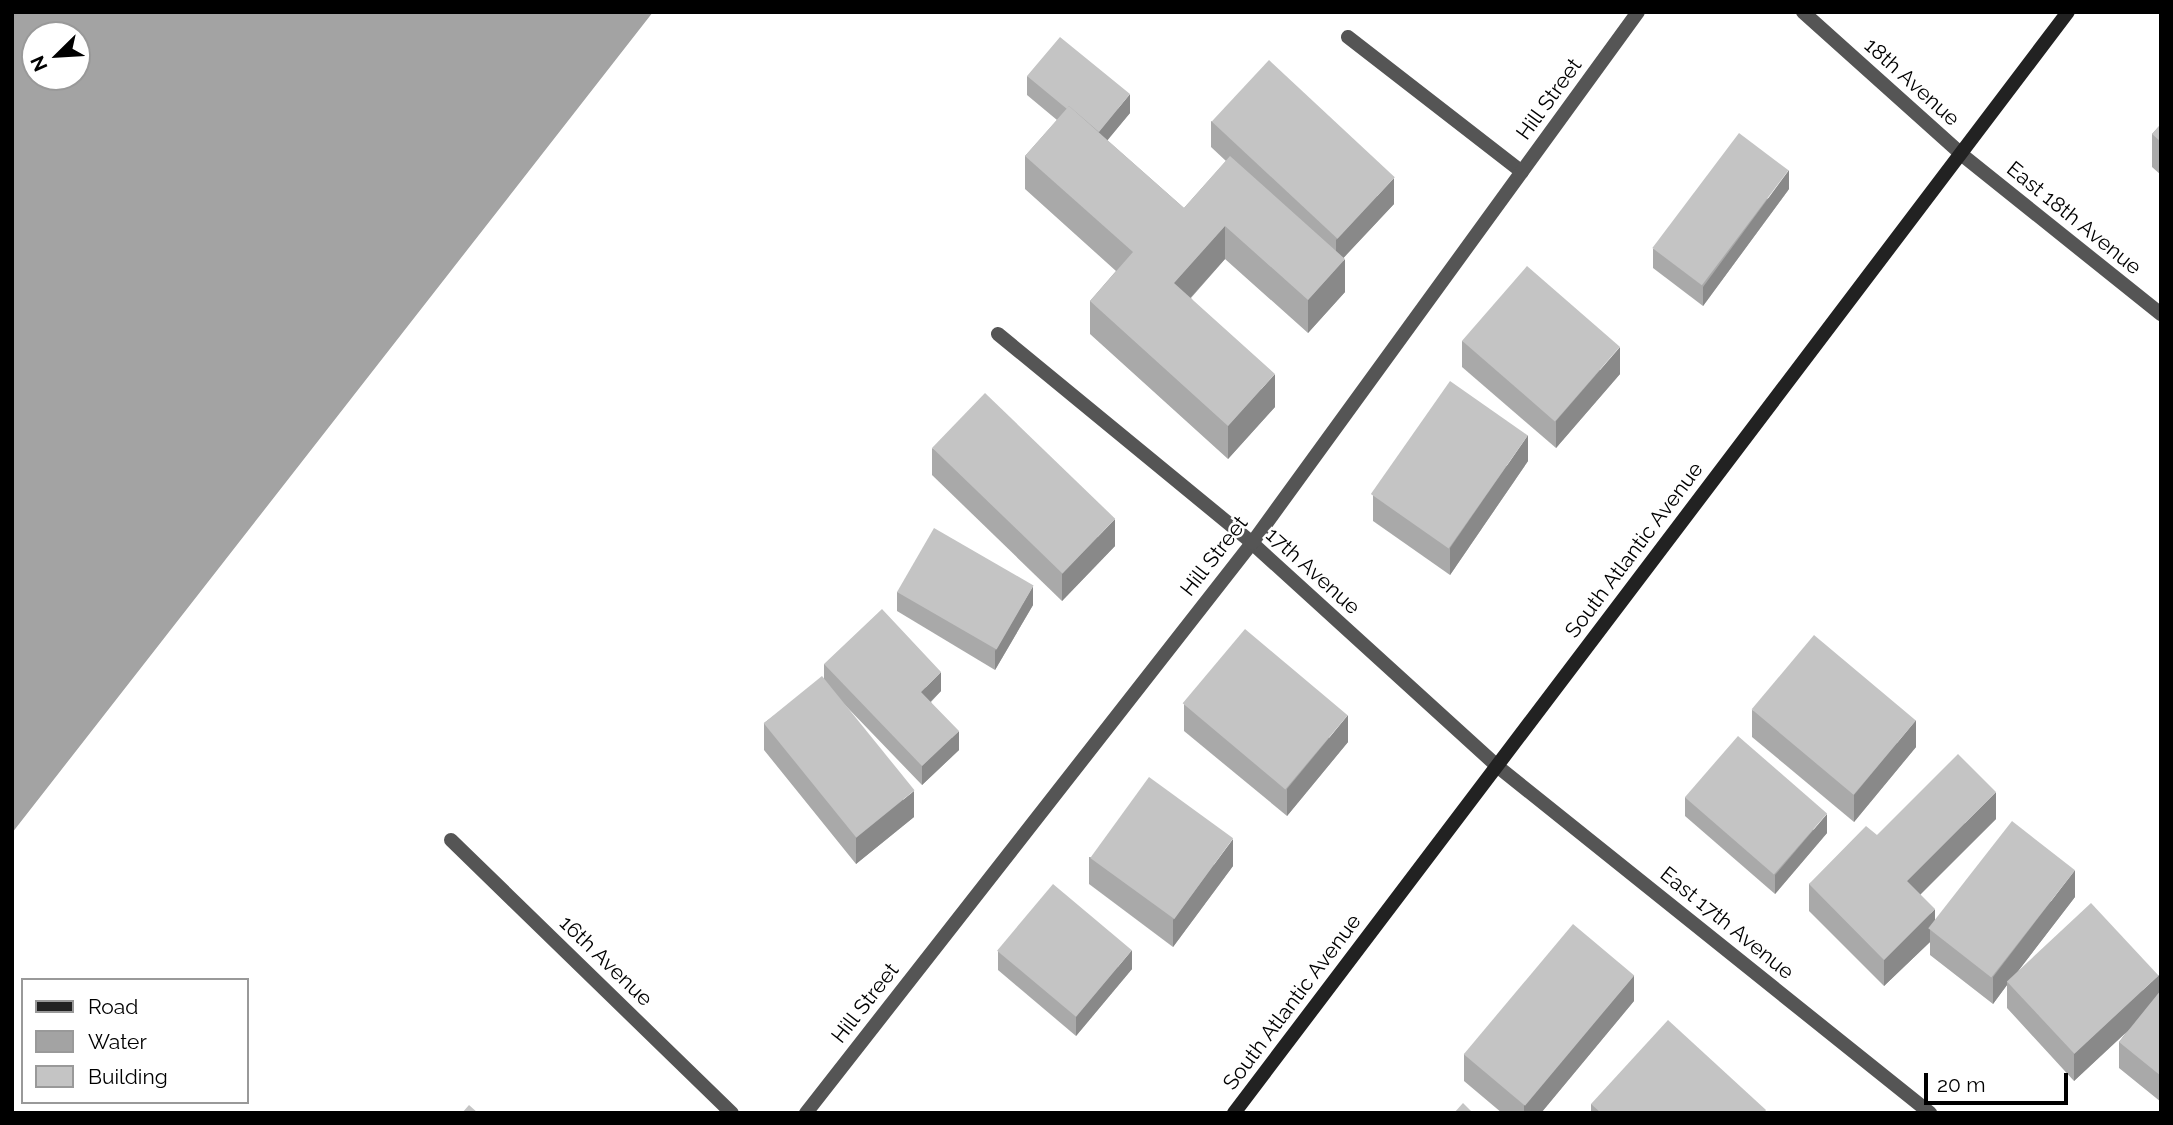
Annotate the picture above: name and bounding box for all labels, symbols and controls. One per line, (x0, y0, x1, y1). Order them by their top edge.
north arrow (21, 21, 91, 91)
street label: 18th Avenue (1859, 33, 1965, 131)
text: N (26, 53, 52, 75)
street label: Hill Street (1511, 53, 1587, 145)
street label: East 18th Avenue (2001, 156, 2147, 280)
street label: South Atlantic Avenue (1559, 457, 1709, 643)
street label: Hill Street (1175, 511, 1253, 601)
street label: 17th Avenue (1261, 522, 1365, 620)
street label: East 17th Avenue (1655, 861, 1799, 985)
street label: South Atlantic Avenue (1217, 909, 1367, 1095)
street label: 16th Avenue (554, 910, 658, 1012)
street label: Hill Street (826, 958, 904, 1048)
legend (21, 978, 248, 1104)
text: Road (88, 994, 138, 1019)
text: Water (88, 1029, 147, 1054)
scale bar (1928, 1058, 2072, 1102)
text: Building (88, 1064, 168, 1089)
text: 20 m (1937, 1072, 1985, 1097)

